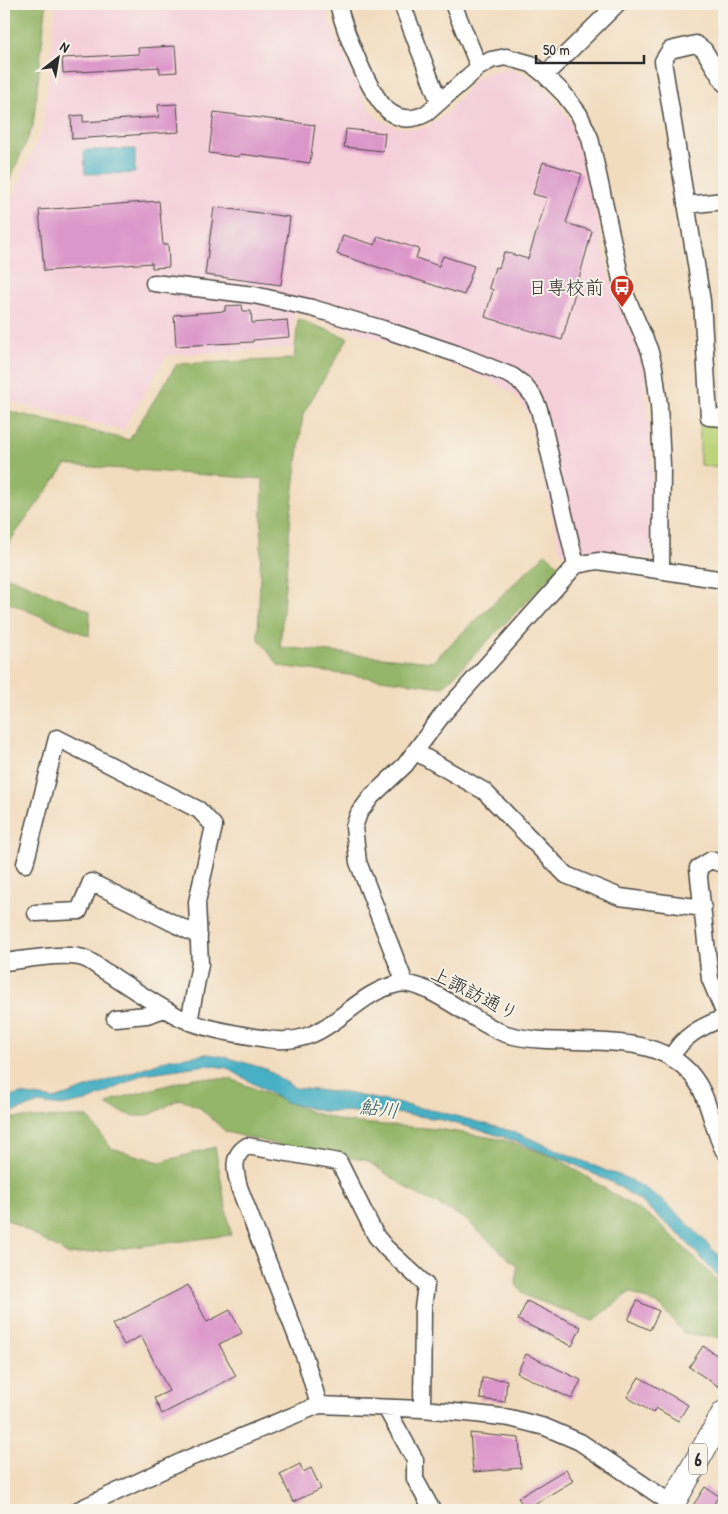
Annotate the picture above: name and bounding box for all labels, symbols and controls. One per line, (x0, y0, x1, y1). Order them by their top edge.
north arrow (32, 32, 82, 82)
scale bar (536, 32, 643, 64)
text: N (57, 36, 74, 57)
text: 50 m (543, 39, 570, 60)
place label: 日専校前 (528, 274, 604, 300)
bus stop icon: 日専校前 (609, 274, 635, 308)
street label: 上諏訪通り (427, 960, 523, 1026)
water label: 鮎川 (358, 1092, 400, 1124)
road number: 6 (689, 1444, 707, 1475)

